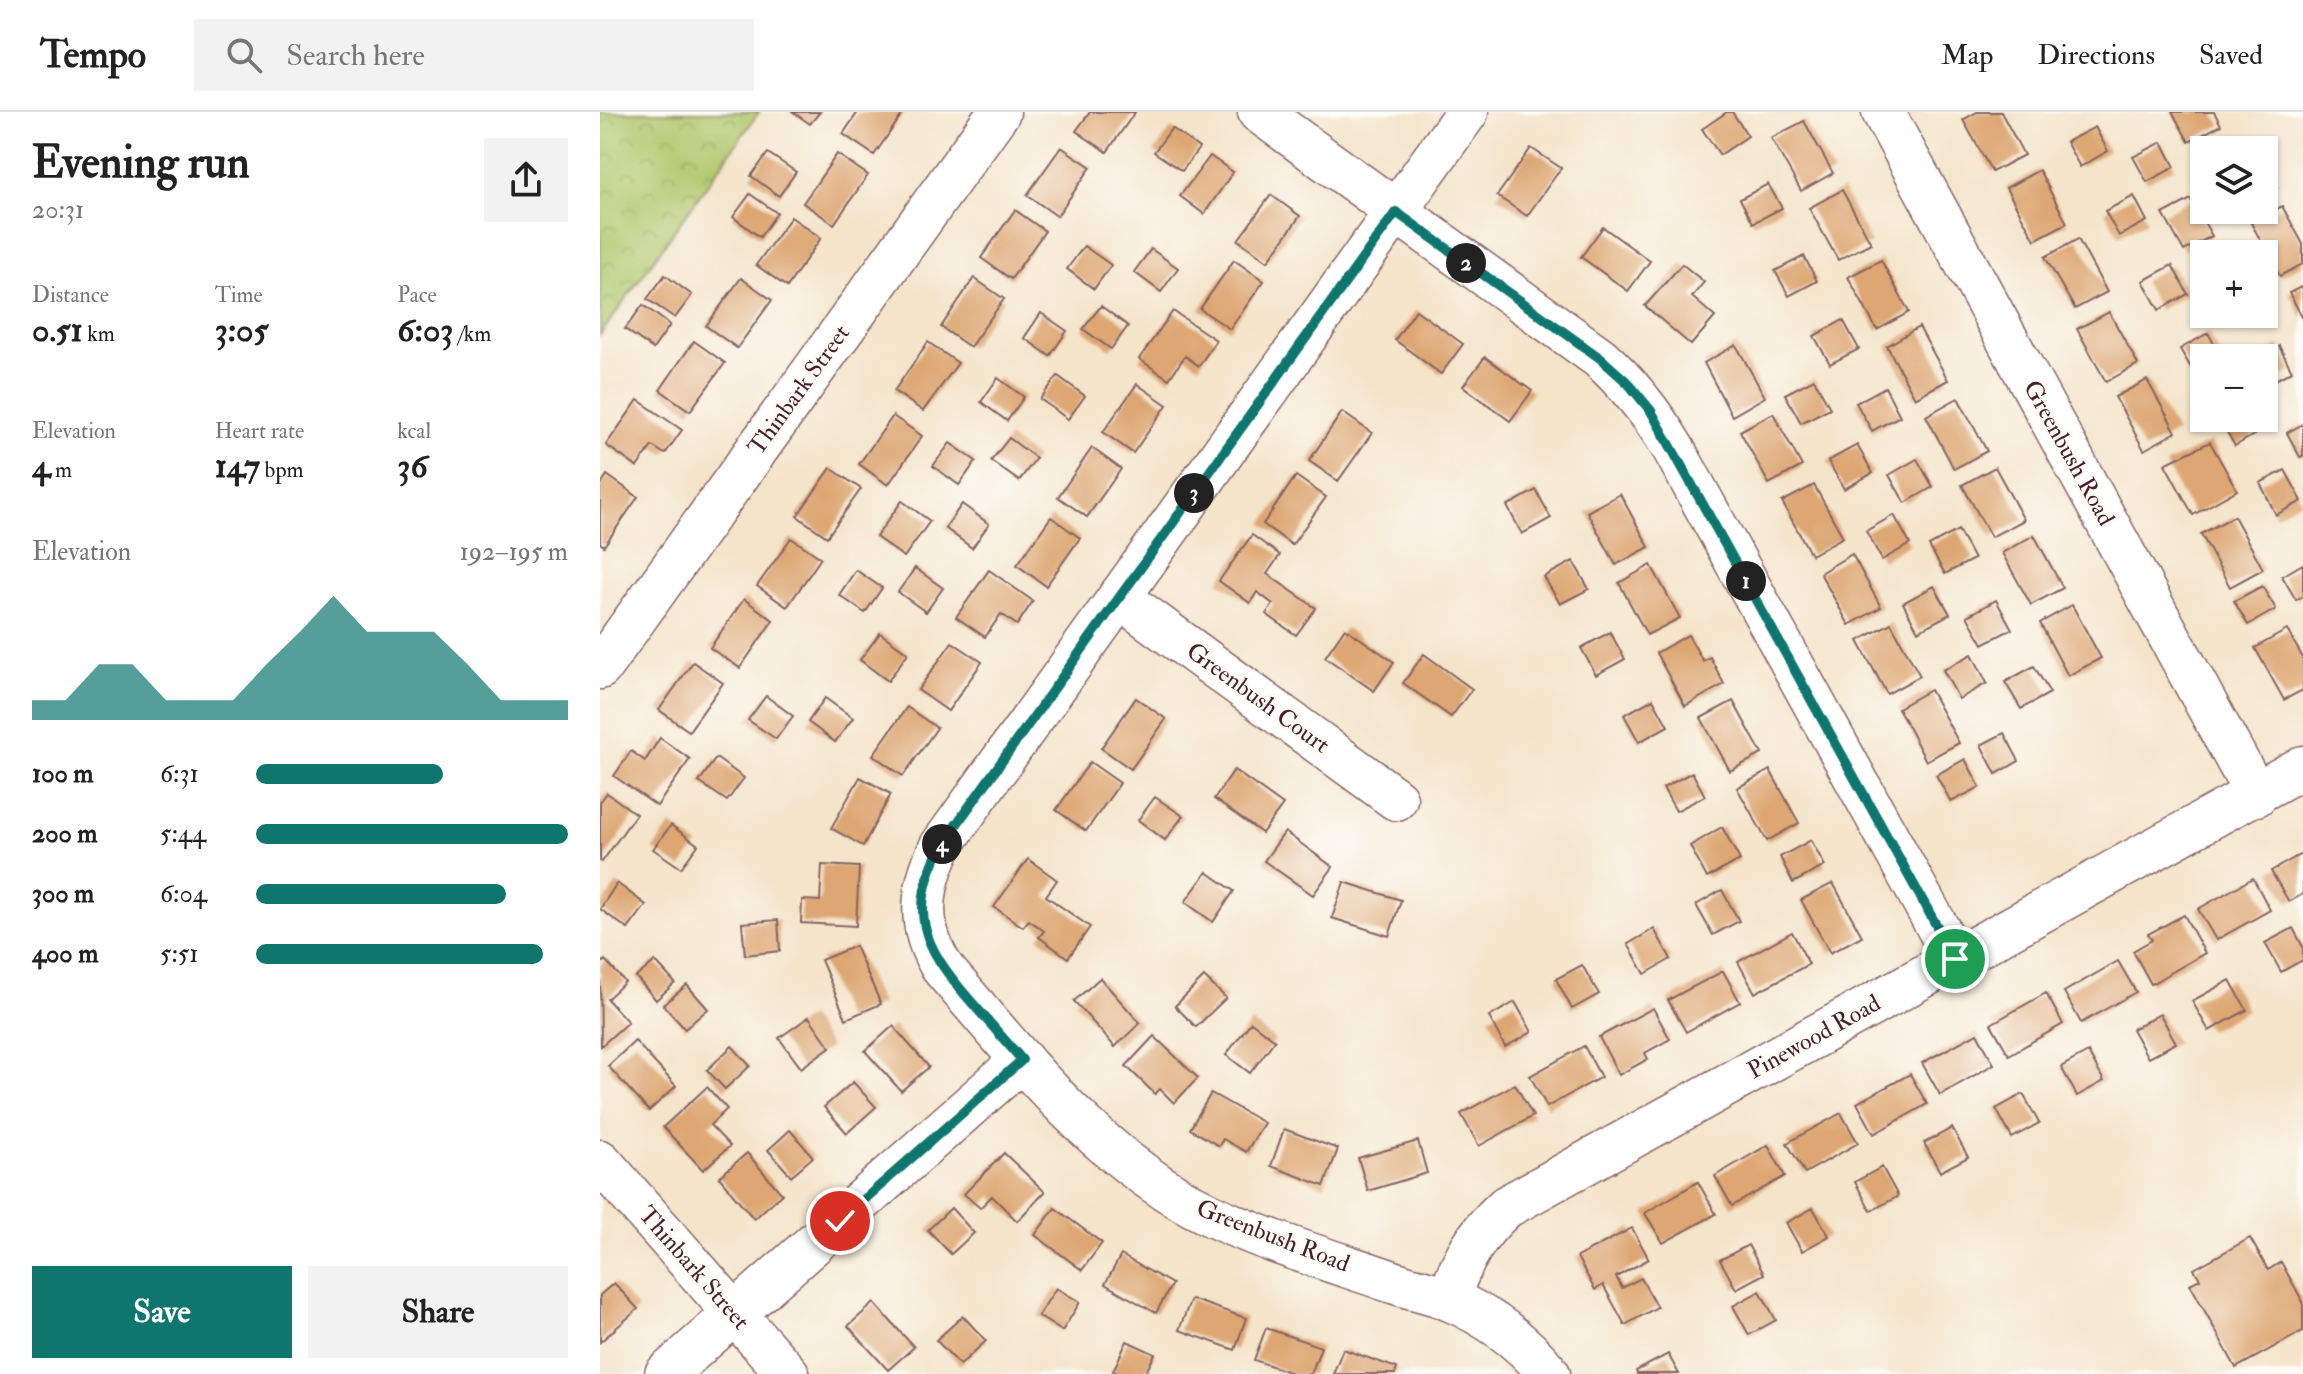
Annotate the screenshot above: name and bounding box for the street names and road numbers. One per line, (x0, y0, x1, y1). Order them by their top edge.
street label: Thinbark Street (741, 318, 857, 461)
street label: Greenbush Road (2016, 375, 2122, 531)
street label: Greenbush Court (1180, 636, 1336, 760)
street label: Pinewood Road (1742, 988, 1886, 1086)
street label: Greenbush Road (1192, 1193, 1354, 1279)
street label: Thinbark Street (632, 1200, 756, 1336)

